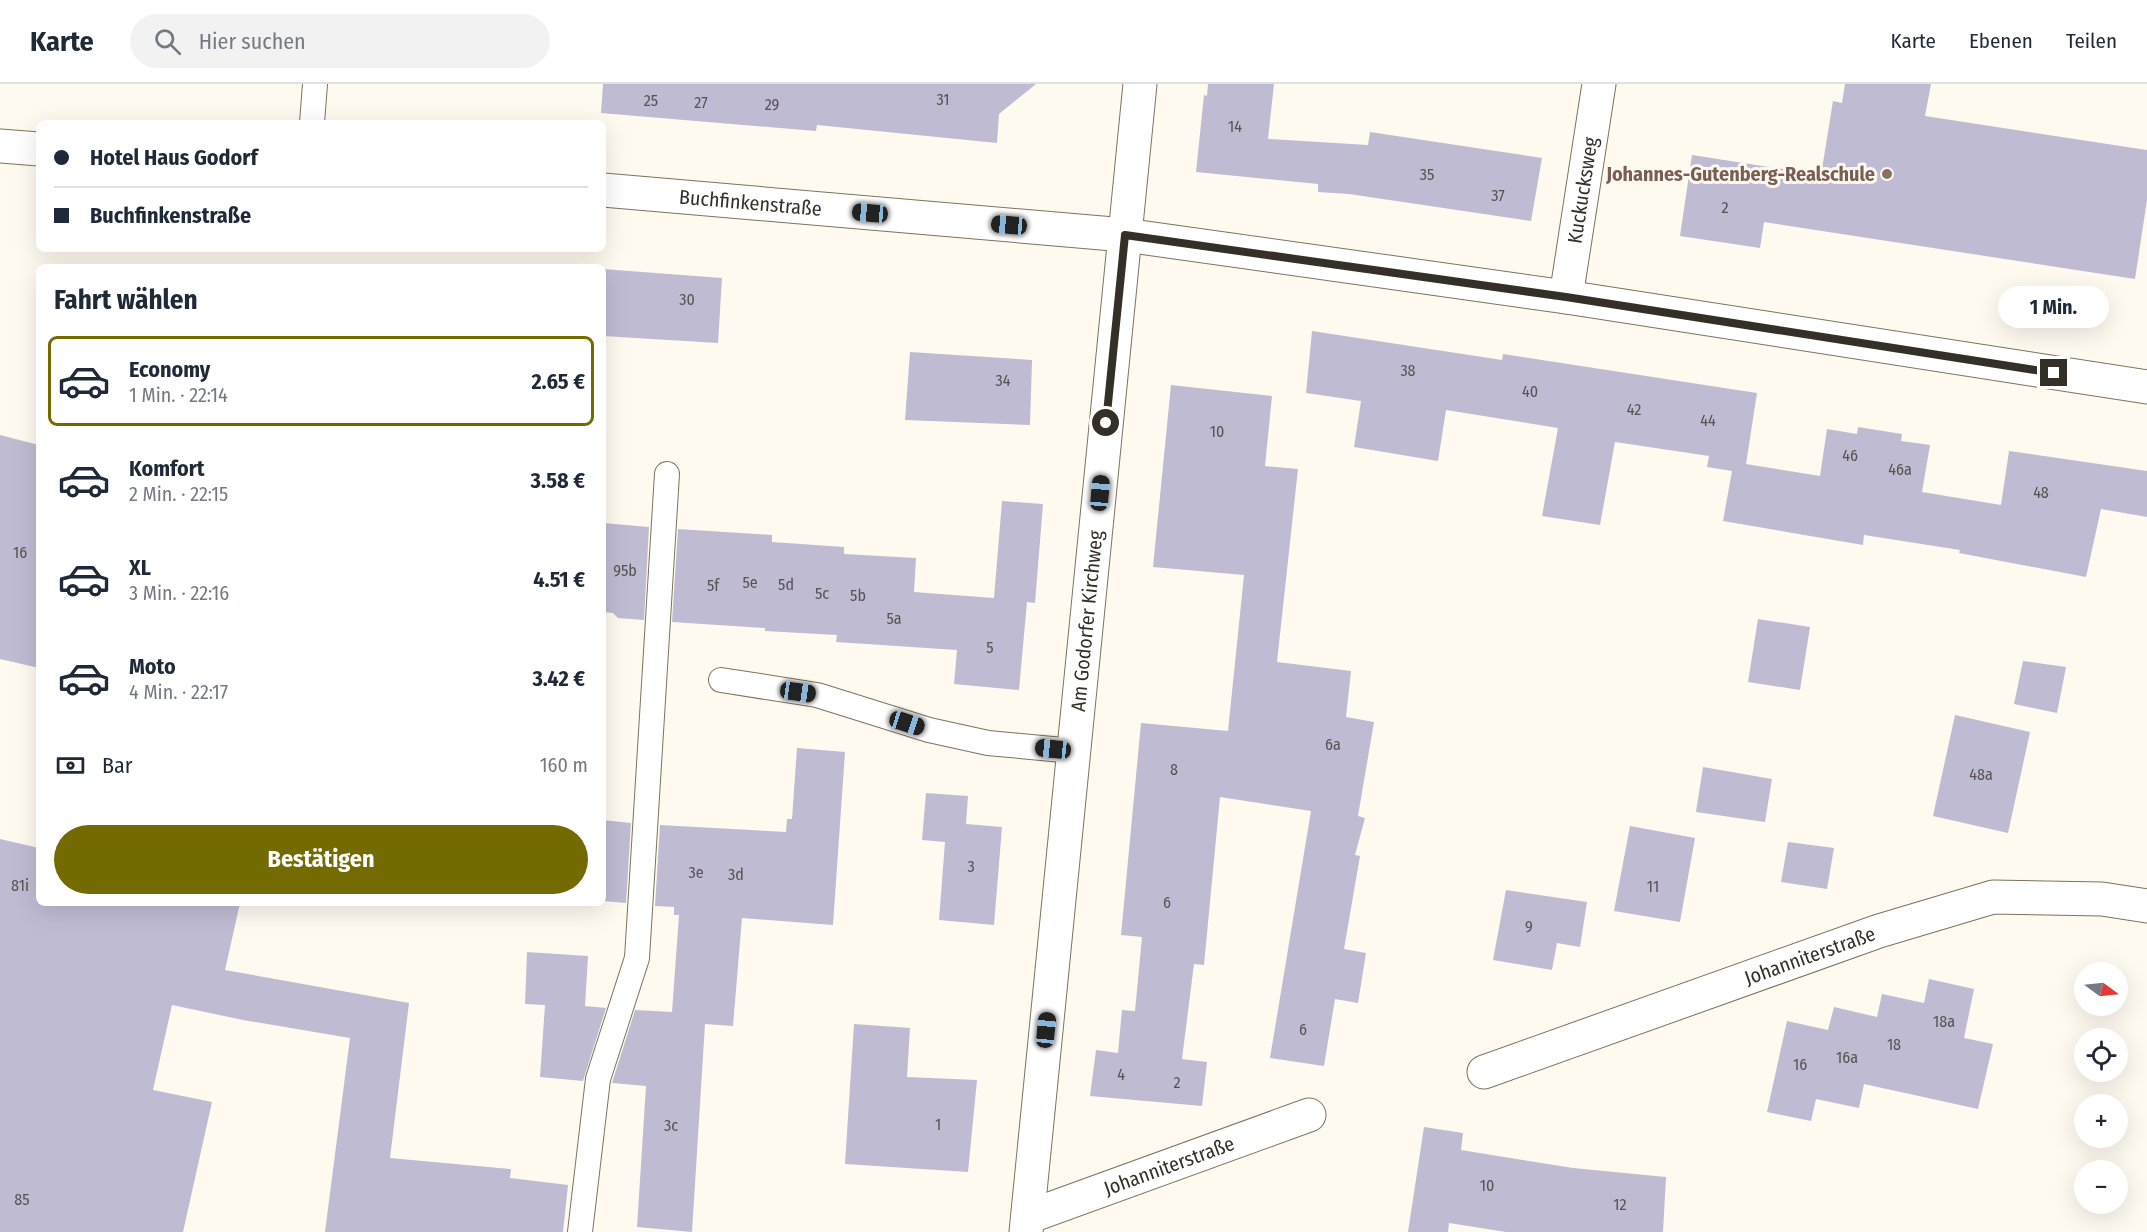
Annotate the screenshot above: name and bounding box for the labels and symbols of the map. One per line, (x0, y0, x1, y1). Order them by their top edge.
house number: 31 (936, 90, 950, 109)
house number: 25 (644, 91, 658, 110)
house number: 27 (694, 93, 708, 112)
house number: 29 (765, 95, 780, 114)
house number: 14 (1228, 117, 1242, 136)
street label: Kuckucksweg (1562, 135, 1603, 245)
place label: Johannes-Gutenberg-Realschule (1605, 162, 1875, 186)
house number: 35 (1420, 165, 1434, 184)
marker: Johannes-Gutenberg-Realschule (1880, 167, 1894, 181)
street label: Buchfinkenstraße (678, 185, 823, 221)
house number: 37 (1491, 186, 1505, 205)
house number: 2 (1721, 198, 1729, 217)
car (851, 202, 889, 224)
car (990, 214, 1028, 236)
callout: 1 Min. (1998, 286, 2110, 328)
house number: 30 (679, 290, 695, 309)
route end (2040, 359, 2067, 386)
house number: 38 (1400, 361, 1416, 380)
house number: 34 (996, 371, 1011, 390)
house number: 40 (1522, 382, 1538, 401)
house number: 42 (1627, 400, 1641, 419)
route start (1092, 409, 1119, 436)
house number: 44 (1700, 411, 1716, 430)
house number: 10 (1210, 422, 1224, 441)
house number: 46 (1842, 446, 1858, 465)
house number: 46a (1888, 460, 1912, 479)
car (1089, 474, 1111, 512)
house number: 48 (2033, 483, 2049, 502)
street label: Am Godorfer Kirchweg (1066, 529, 1108, 713)
house number: 16 (13, 543, 27, 562)
house number: 95b (613, 561, 637, 580)
house number: 5e (742, 573, 758, 592)
house number: 5d (778, 575, 794, 594)
house number: 5f (707, 576, 720, 595)
house number: 5c (815, 584, 829, 603)
house number: 5b (850, 586, 866, 605)
house number: 5a (886, 609, 902, 628)
house number: 5 (986, 638, 994, 657)
car (779, 681, 817, 703)
car (887, 709, 927, 737)
house number: 6a (1325, 735, 1341, 754)
car (1034, 738, 1072, 760)
house number: 8 (1170, 760, 1178, 779)
house number: 48a (1969, 765, 1993, 784)
house number: 3 (967, 857, 975, 876)
house number: 3e (688, 863, 704, 882)
house number: 3d (728, 865, 744, 884)
house number: 81i (11, 876, 29, 895)
house number: 11 (1647, 877, 1659, 896)
house number: 6 (1163, 893, 1171, 912)
house number: 9 (1525, 917, 1533, 936)
street label: Johanniterstraße (1741, 921, 1879, 990)
north arrow (2074, 962, 2128, 1016)
car (1035, 1011, 1057, 1049)
house number: 18a (1933, 1012, 1955, 1031)
house number: 6 (1299, 1020, 1307, 1039)
house number: 18 (1887, 1035, 1901, 1054)
house number: 16a (1836, 1048, 1858, 1067)
house number: 16 (1793, 1055, 1807, 1074)
house number: 4 (1117, 1065, 1125, 1084)
house number: 2 (1173, 1073, 1181, 1092)
house number: 1 (935, 1115, 941, 1134)
house number: 3c (664, 1116, 678, 1135)
street label: Johanniterstraße (1100, 1131, 1238, 1201)
house number: 10 (1480, 1176, 1494, 1195)
house number: 85 (14, 1190, 30, 1209)
house number: 12 (1613, 1195, 1627, 1214)

